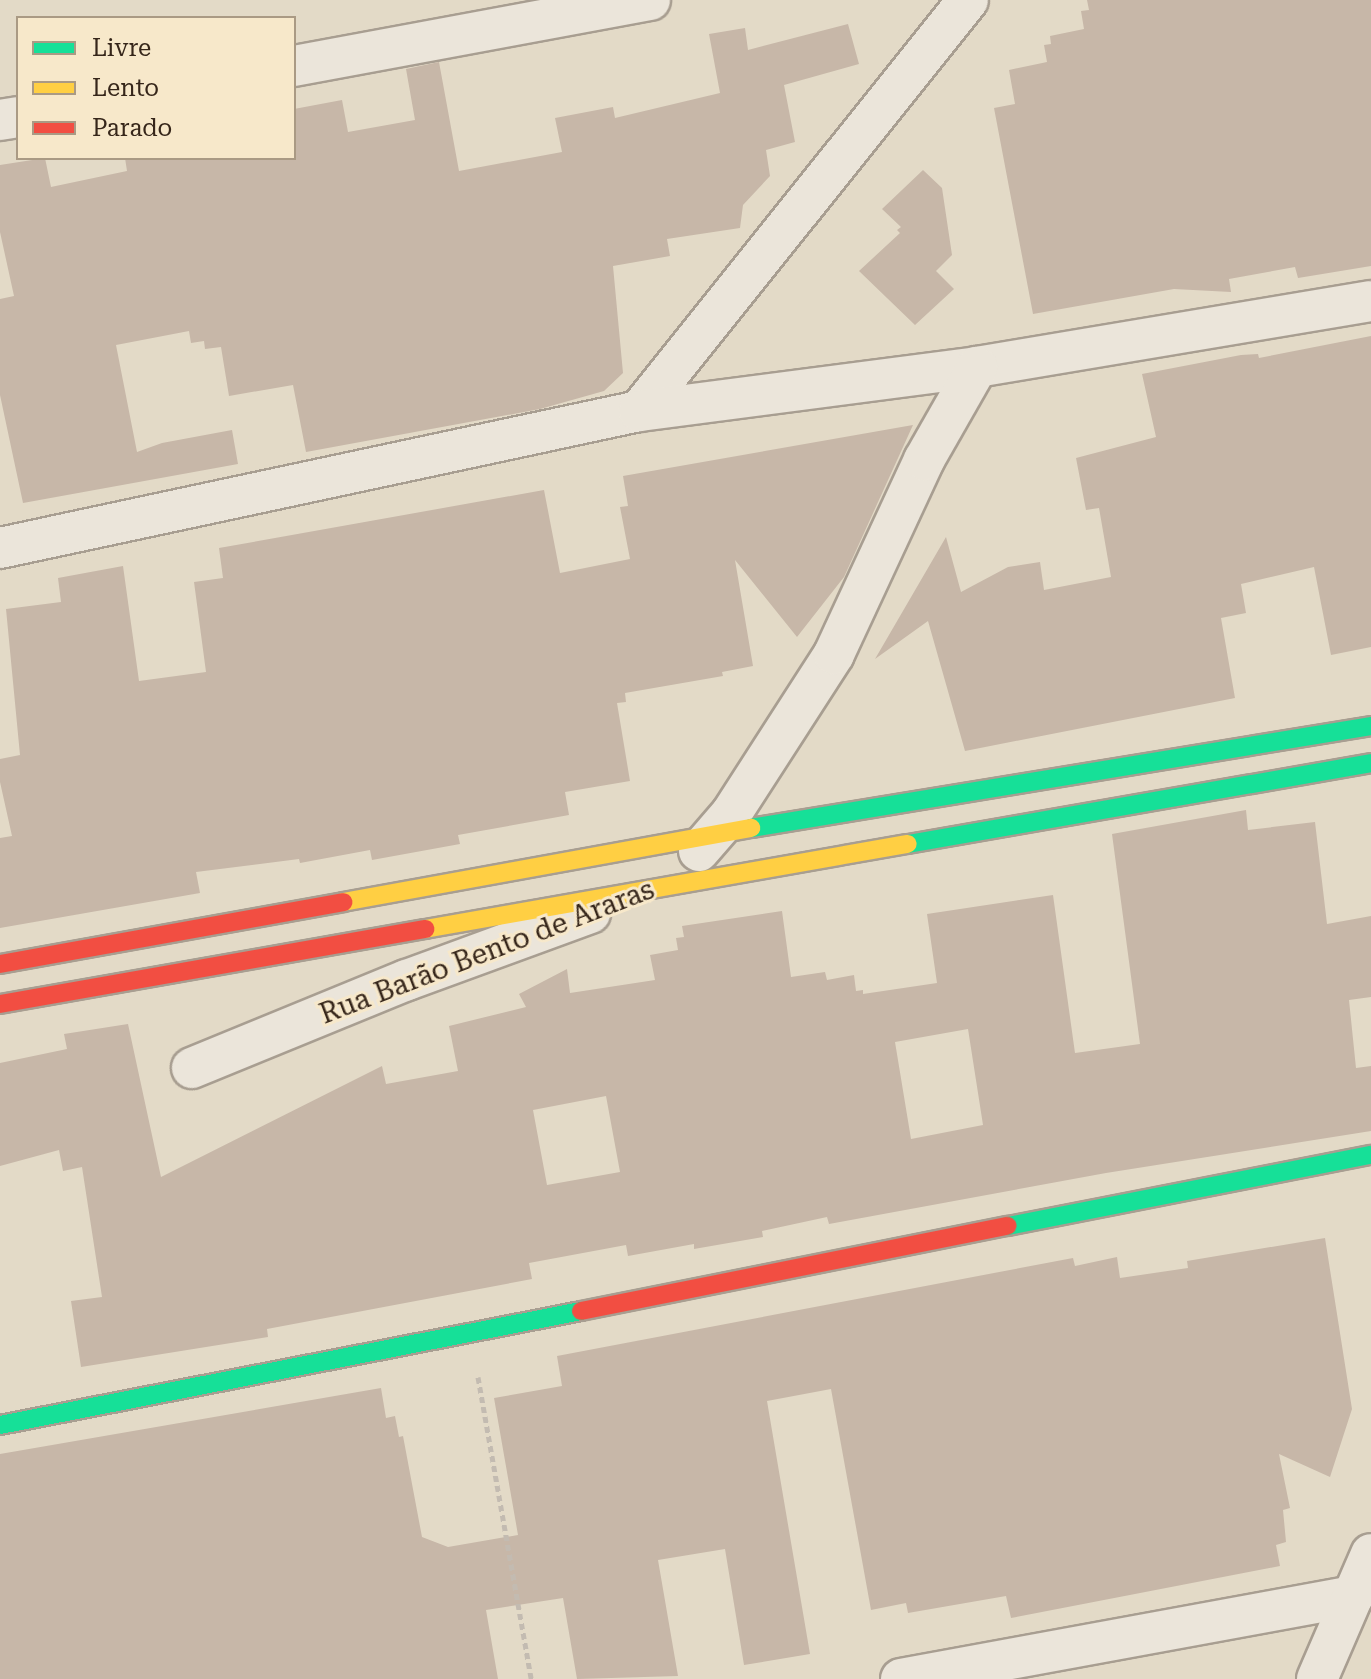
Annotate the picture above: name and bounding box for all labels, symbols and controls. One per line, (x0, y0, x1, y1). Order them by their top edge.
legend (16, 16, 296, 160)
text: Livre (92, 34, 151, 62)
text: Lento (92, 74, 159, 102)
text: Parado (92, 114, 172, 142)
street label: Rua Barão Bento de Araras (315, 873, 659, 1031)

